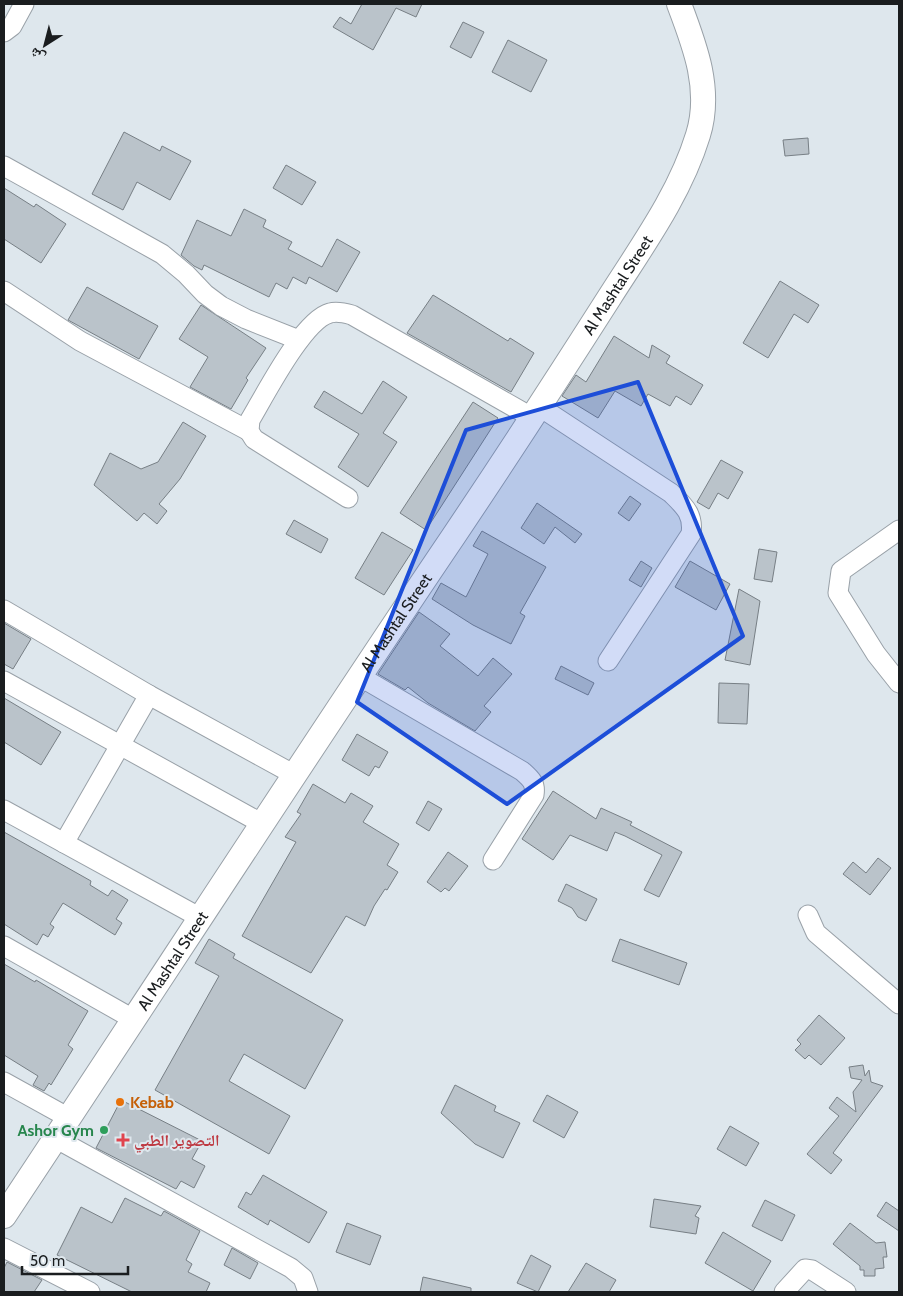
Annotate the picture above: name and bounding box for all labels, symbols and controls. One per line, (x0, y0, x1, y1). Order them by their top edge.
north arrow (20, 20, 70, 70)
text: ش (26, 44, 49, 67)
street label: Al Mashtal Street (579, 231, 657, 339)
street label: Al Mashtal Street (356, 569, 436, 676)
street label: Al Mashtal Street (133, 907, 212, 1014)
place label: Kebab (130, 1093, 174, 1112)
marker: Kebab (114, 1096, 126, 1108)
place label: Ashor Gym (17, 1121, 94, 1140)
marker: Ashor Gym (98, 1124, 110, 1136)
place label: التصوير الطبي (134, 1131, 220, 1153)
marker: التصوير الطبي (116, 1133, 130, 1147)
scale bar (22, 1244, 129, 1276)
text: 50 m (30, 1252, 65, 1270)

